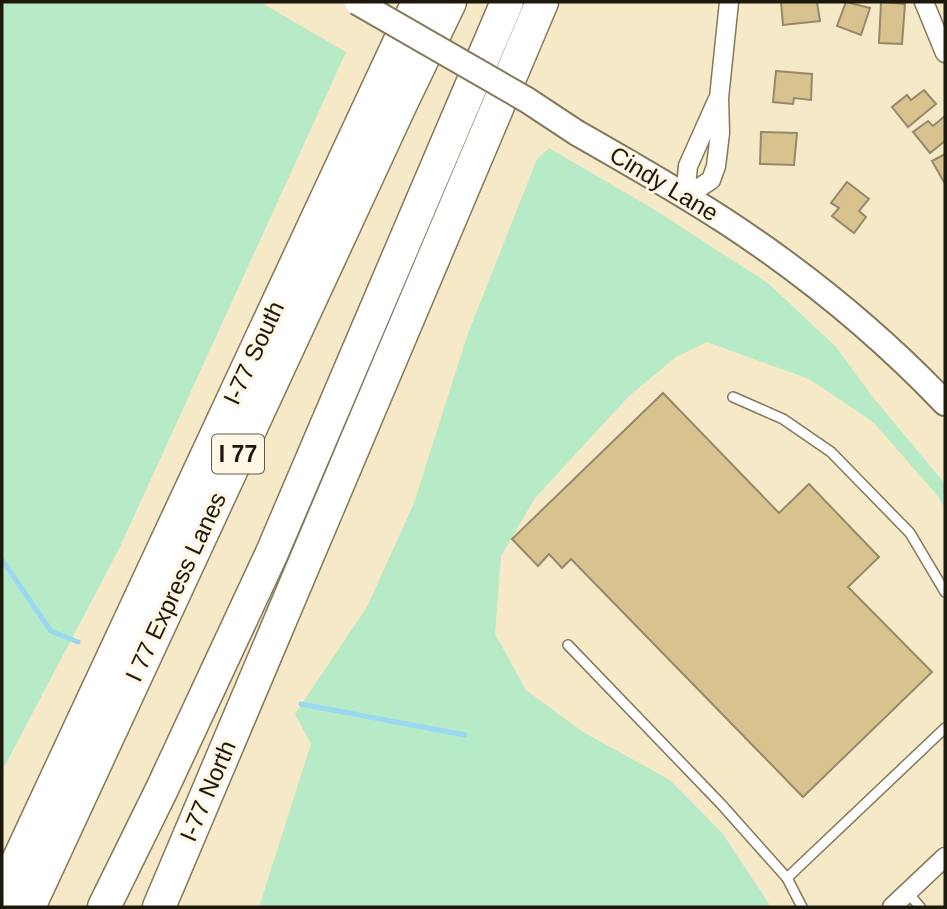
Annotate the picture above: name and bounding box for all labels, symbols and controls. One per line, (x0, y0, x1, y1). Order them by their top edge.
street label: Cindy Lane (605, 141, 723, 226)
street label: I-77 South (218, 297, 289, 409)
road number: I 77 (212, 435, 264, 474)
street label: I 77 Express Lanes (120, 488, 231, 686)
street label: I-77 North (174, 736, 241, 845)

